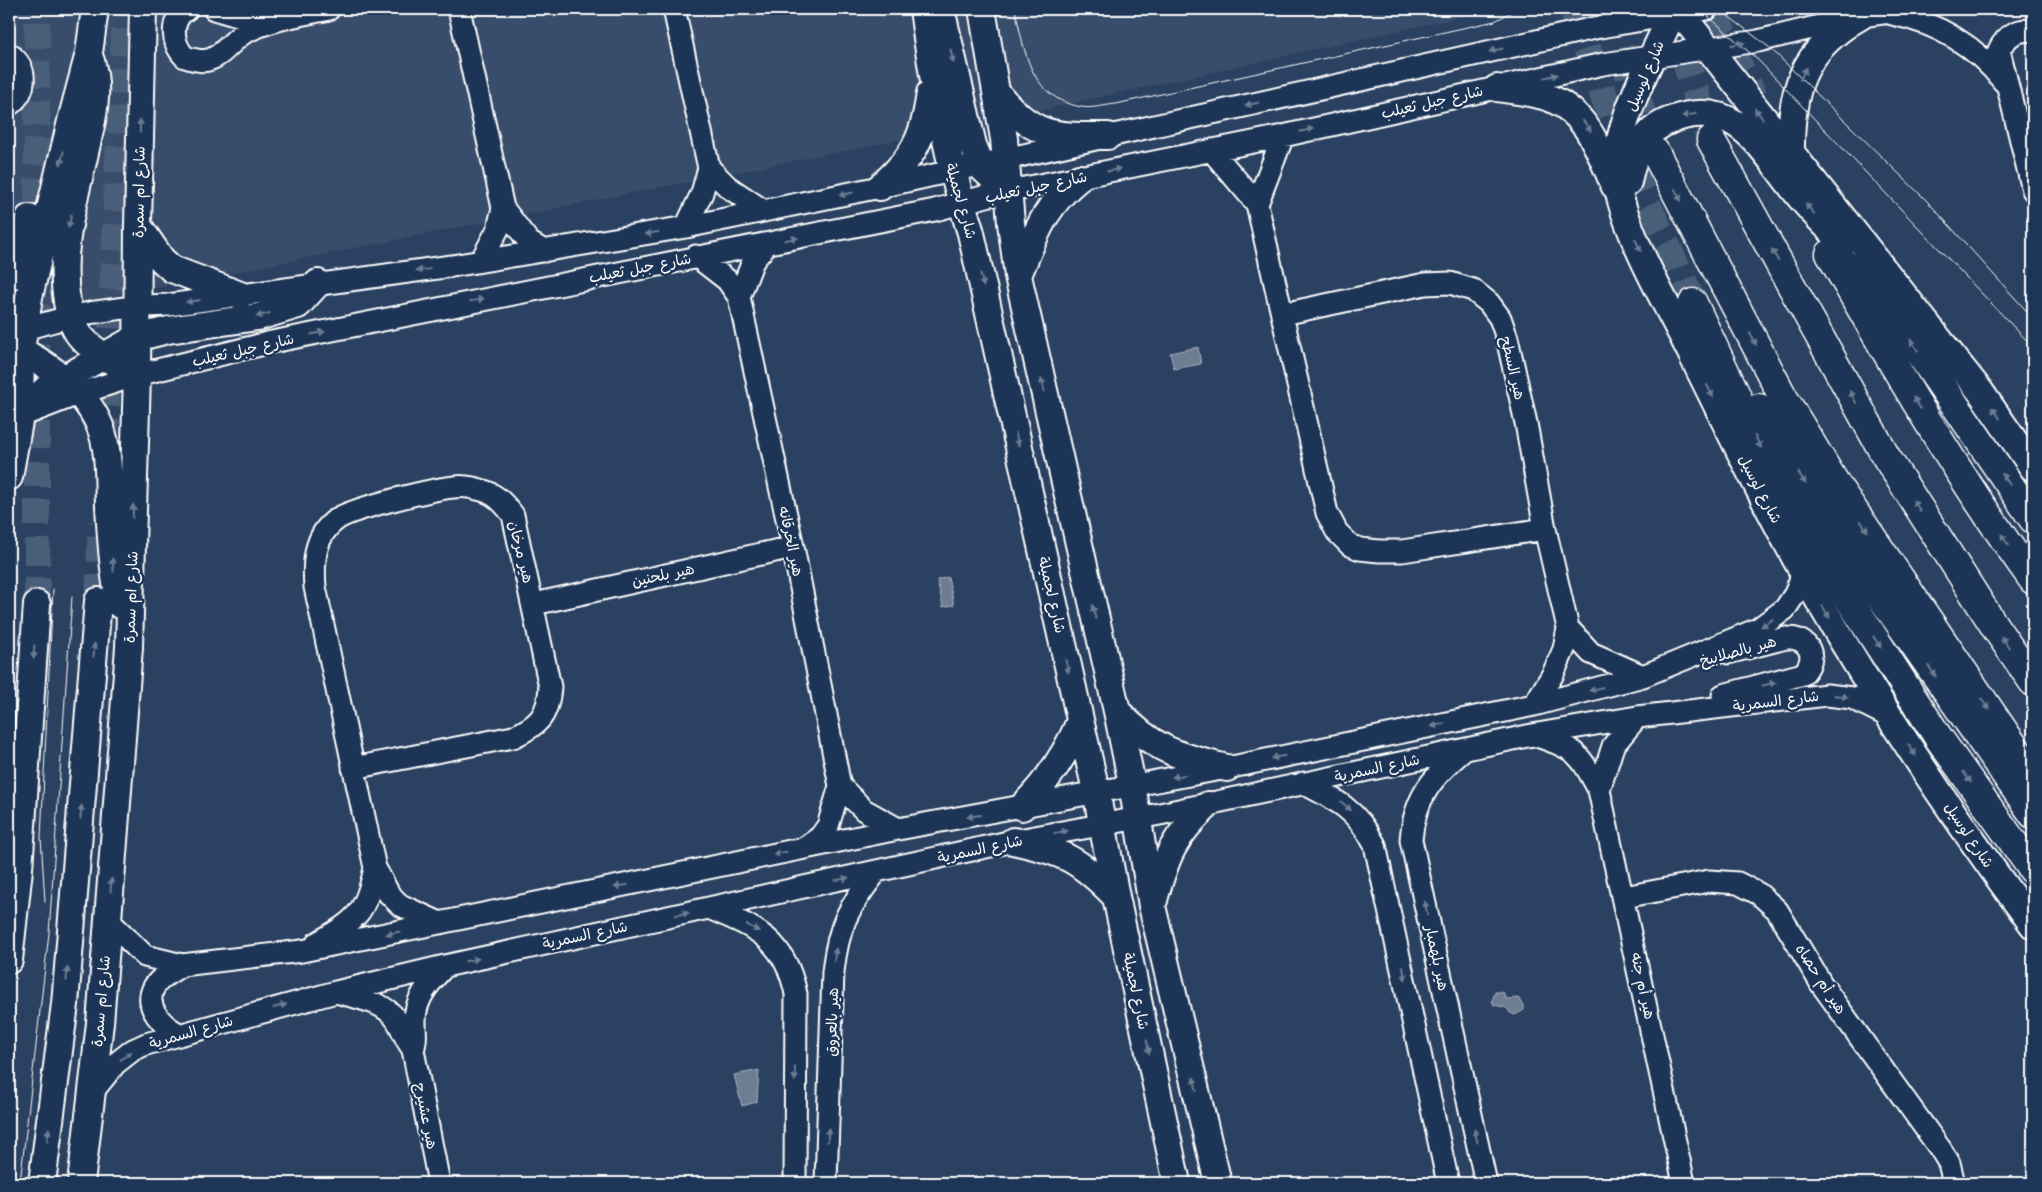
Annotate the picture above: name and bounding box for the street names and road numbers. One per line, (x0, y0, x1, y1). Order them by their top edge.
street label: شارع لوسيل (1621, 38, 1669, 114)
street label: شارع جبل ثعيلب (1379, 81, 1485, 123)
street label: شارع ام سمرة (128, 146, 151, 238)
street label: شارع لجميلة (941, 161, 981, 241)
street label: شارع جبل ثعيلب (983, 166, 1089, 208)
street label: شارع جبل ثعيلب (587, 248, 693, 288)
street label: شارع جبل ثعيلب (190, 329, 296, 371)
street label: هير السطح (1496, 334, 1530, 402)
street label: شارع لوسيل (1734, 451, 1786, 527)
street label: هير الخرقانه (774, 504, 808, 578)
street label: هير مرخان (504, 519, 538, 585)
street label: شارع ام سمرة (119, 551, 144, 643)
street label: شارع لجميلة (1033, 555, 1071, 635)
street label: هير بلحنين (630, 559, 696, 591)
street label: هير بالصلابيخ (1697, 631, 1779, 671)
street label: شارع السمرية (1732, 686, 1820, 716)
street label: شارع السمرية (1333, 749, 1421, 787)
street label: شارع لوسيل (1940, 798, 1998, 872)
street label: شارع السمرية (936, 830, 1024, 868)
street label: شارع السمرية (541, 916, 629, 954)
street label: هير بلهمبار (1420, 922, 1454, 993)
street label: هير أم حصاه (1790, 940, 1851, 1019)
street label: شارع لجميلة (1118, 951, 1154, 1031)
street label: هير أم جنه (1625, 951, 1660, 1022)
street label: شارع ام سمرة (87, 954, 116, 1048)
street label: هير بالعروق (821, 987, 843, 1057)
street label: شارع السمرية (147, 1010, 235, 1054)
street label: هير عشيرج (410, 1081, 442, 1151)

